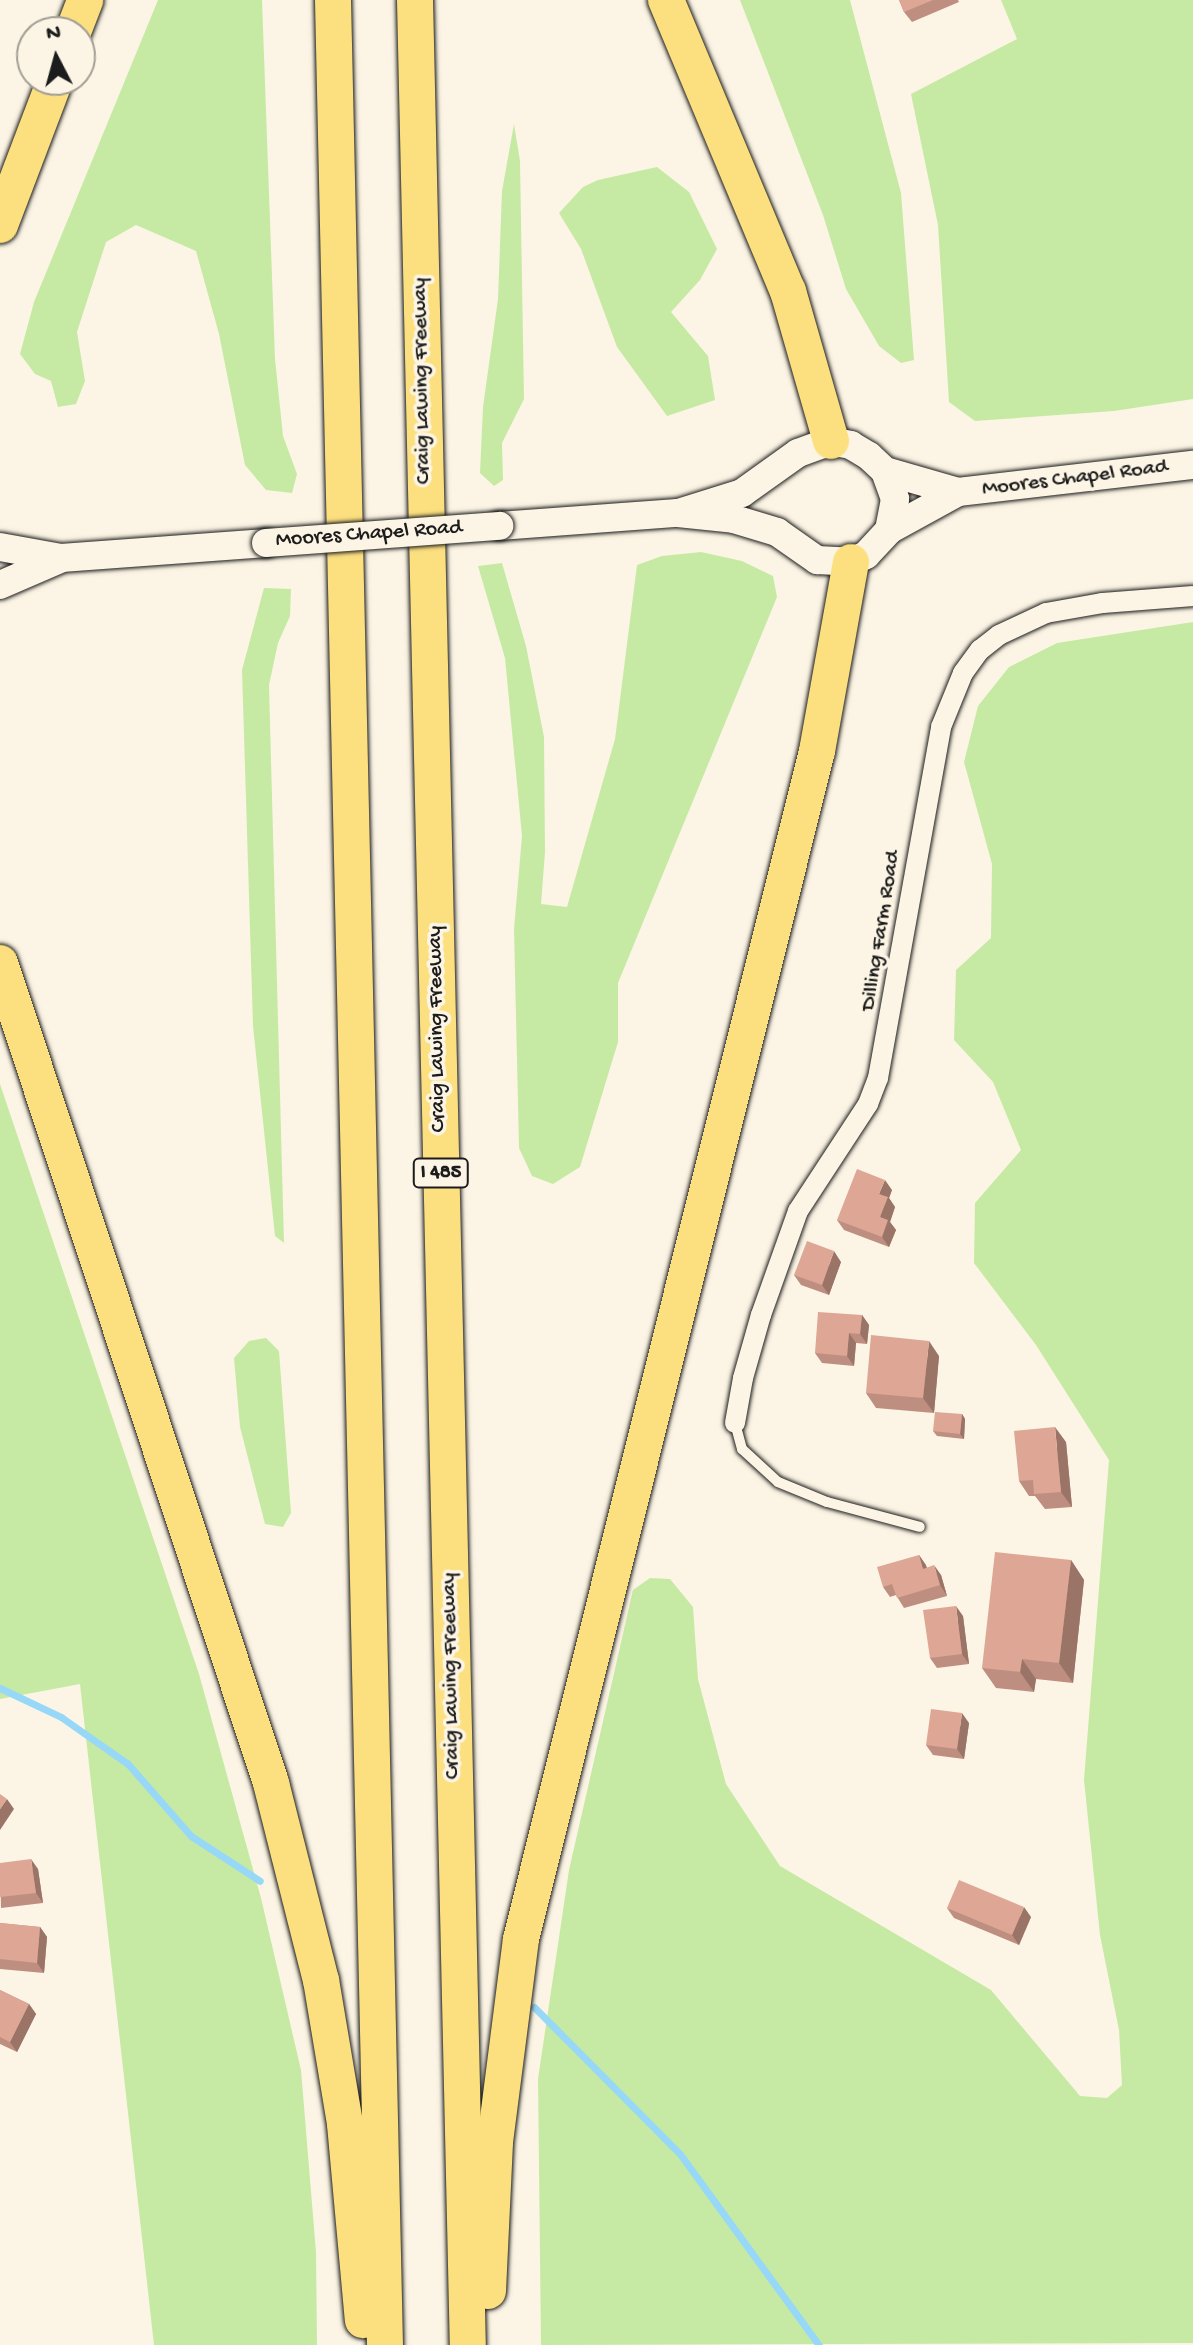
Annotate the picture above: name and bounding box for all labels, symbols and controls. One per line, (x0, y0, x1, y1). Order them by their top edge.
north arrow (16, 16, 96, 96)
text: N (45, 20, 62, 48)
street label: Craig Lawing Freeway (408, 278, 438, 484)
street label: Moores Chapel Road (981, 455, 1169, 503)
street label: Moores Chapel Road (275, 515, 463, 555)
street label: Dilling Farm Road (856, 849, 908, 1013)
street label: Craig Lawing Freeway (423, 926, 453, 1132)
road number: I 485 (411, 1157, 471, 1189)
street label: Craig Lawing Freeway (437, 1573, 467, 1779)

